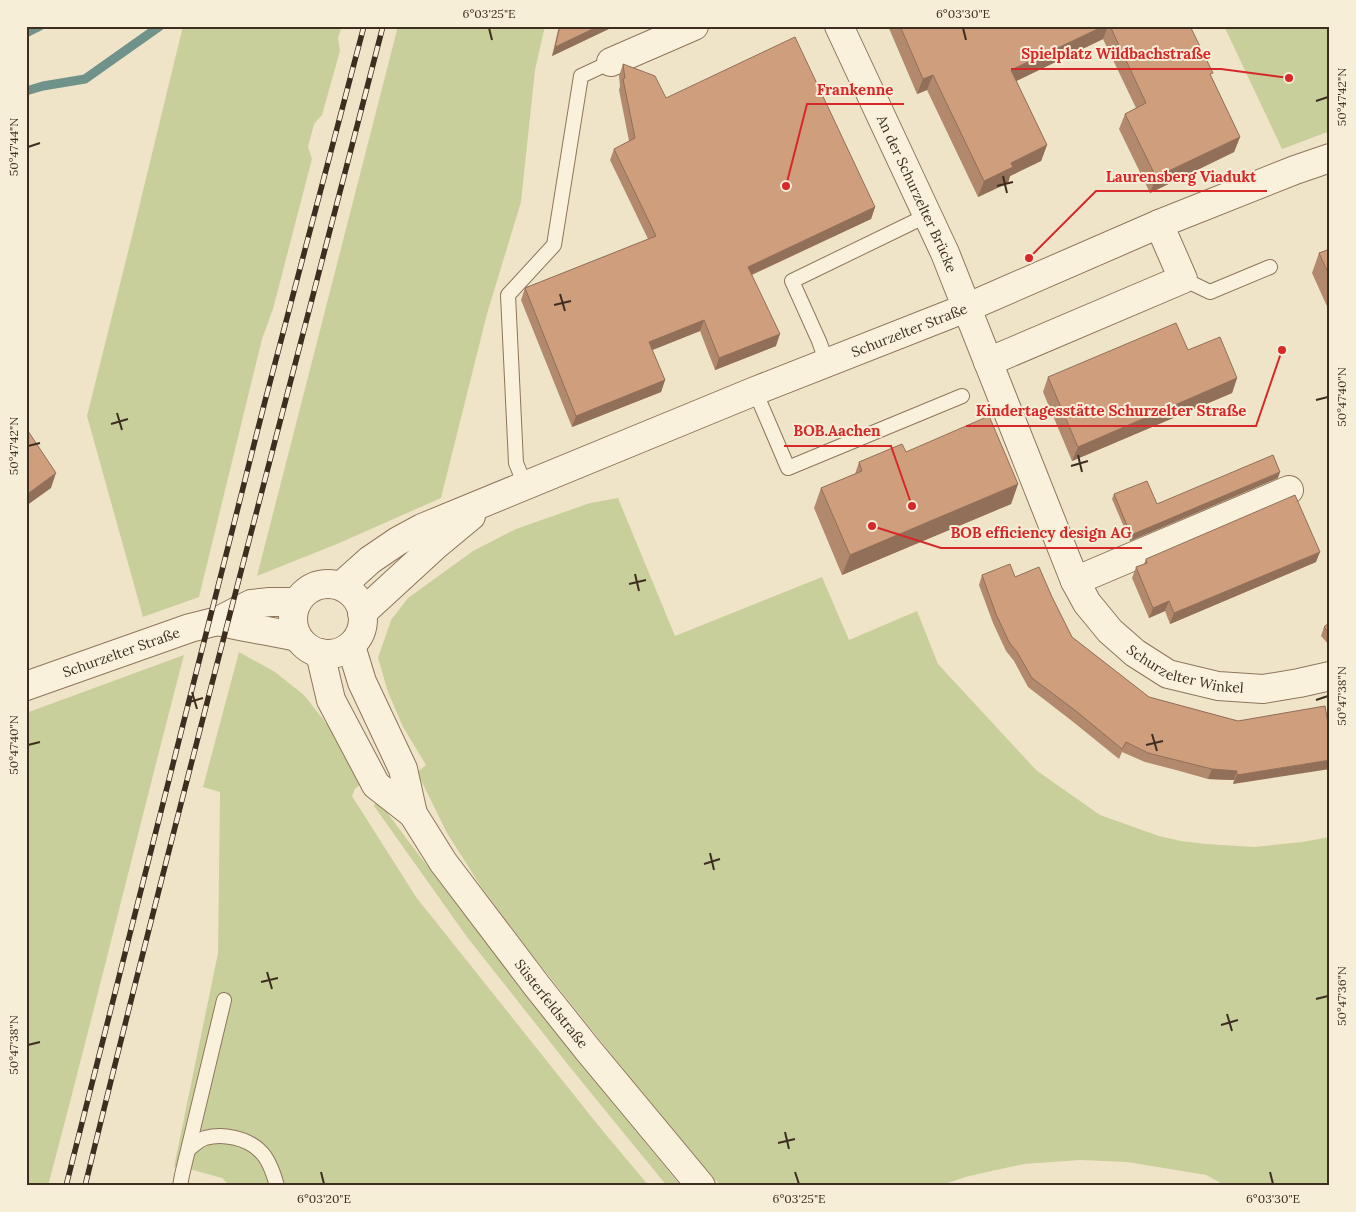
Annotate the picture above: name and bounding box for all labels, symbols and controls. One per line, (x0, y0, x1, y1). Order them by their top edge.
text: 6°03'25"E (462, 6, 516, 21)
text: 6°03'30"E (936, 6, 990, 21)
callout: Spielplatz Wildbachstraße (1011, 39, 1221, 69)
text: Spielplatz Wildbachstraße (1021, 44, 1211, 63)
text: 50°47'42"N (1334, 68, 1349, 126)
callout: Frankenne (807, 74, 904, 104)
text: Frankenne (817, 80, 893, 99)
street label: An der Schurzelter Brücke (872, 111, 961, 276)
text: 50°47'44"N (6, 118, 21, 176)
callout: Laurensberg Viadukt (1096, 161, 1267, 191)
text: Laurensberg Viadukt (1106, 167, 1257, 186)
street label: Schurzelter Straße (849, 299, 970, 361)
text: 50°47'40"N (1334, 367, 1349, 427)
callout: Kindertagesstätte Schurzelter Straße (966, 396, 1256, 426)
text: Kindertagesstätte Schurzelter Straße (976, 401, 1246, 420)
callout: BOB.Aachen (784, 416, 891, 446)
text: 50°47'42"N (6, 417, 21, 475)
text: BOB.Aachen (793, 421, 881, 440)
callout: BOB efficiency design AG (941, 518, 1142, 548)
text: BOB efficiency design AG (950, 523, 1132, 542)
street label: Schurzelter Straße (60, 623, 183, 681)
street label: Schurzelter Winkel (1123, 641, 1244, 697)
text: 50°47'38"N (1334, 666, 1349, 726)
text: 50°47'40"N (6, 715, 21, 775)
street label: Süsterfeldstraße (511, 956, 592, 1052)
text: 50°47'36"N (1334, 966, 1349, 1026)
text: 50°47'38"N (6, 1015, 21, 1075)
text: 6°03'20"E (297, 1191, 351, 1206)
text: 6°03'25"E (772, 1191, 826, 1206)
text: 6°03'30"E (1246, 1191, 1300, 1206)

